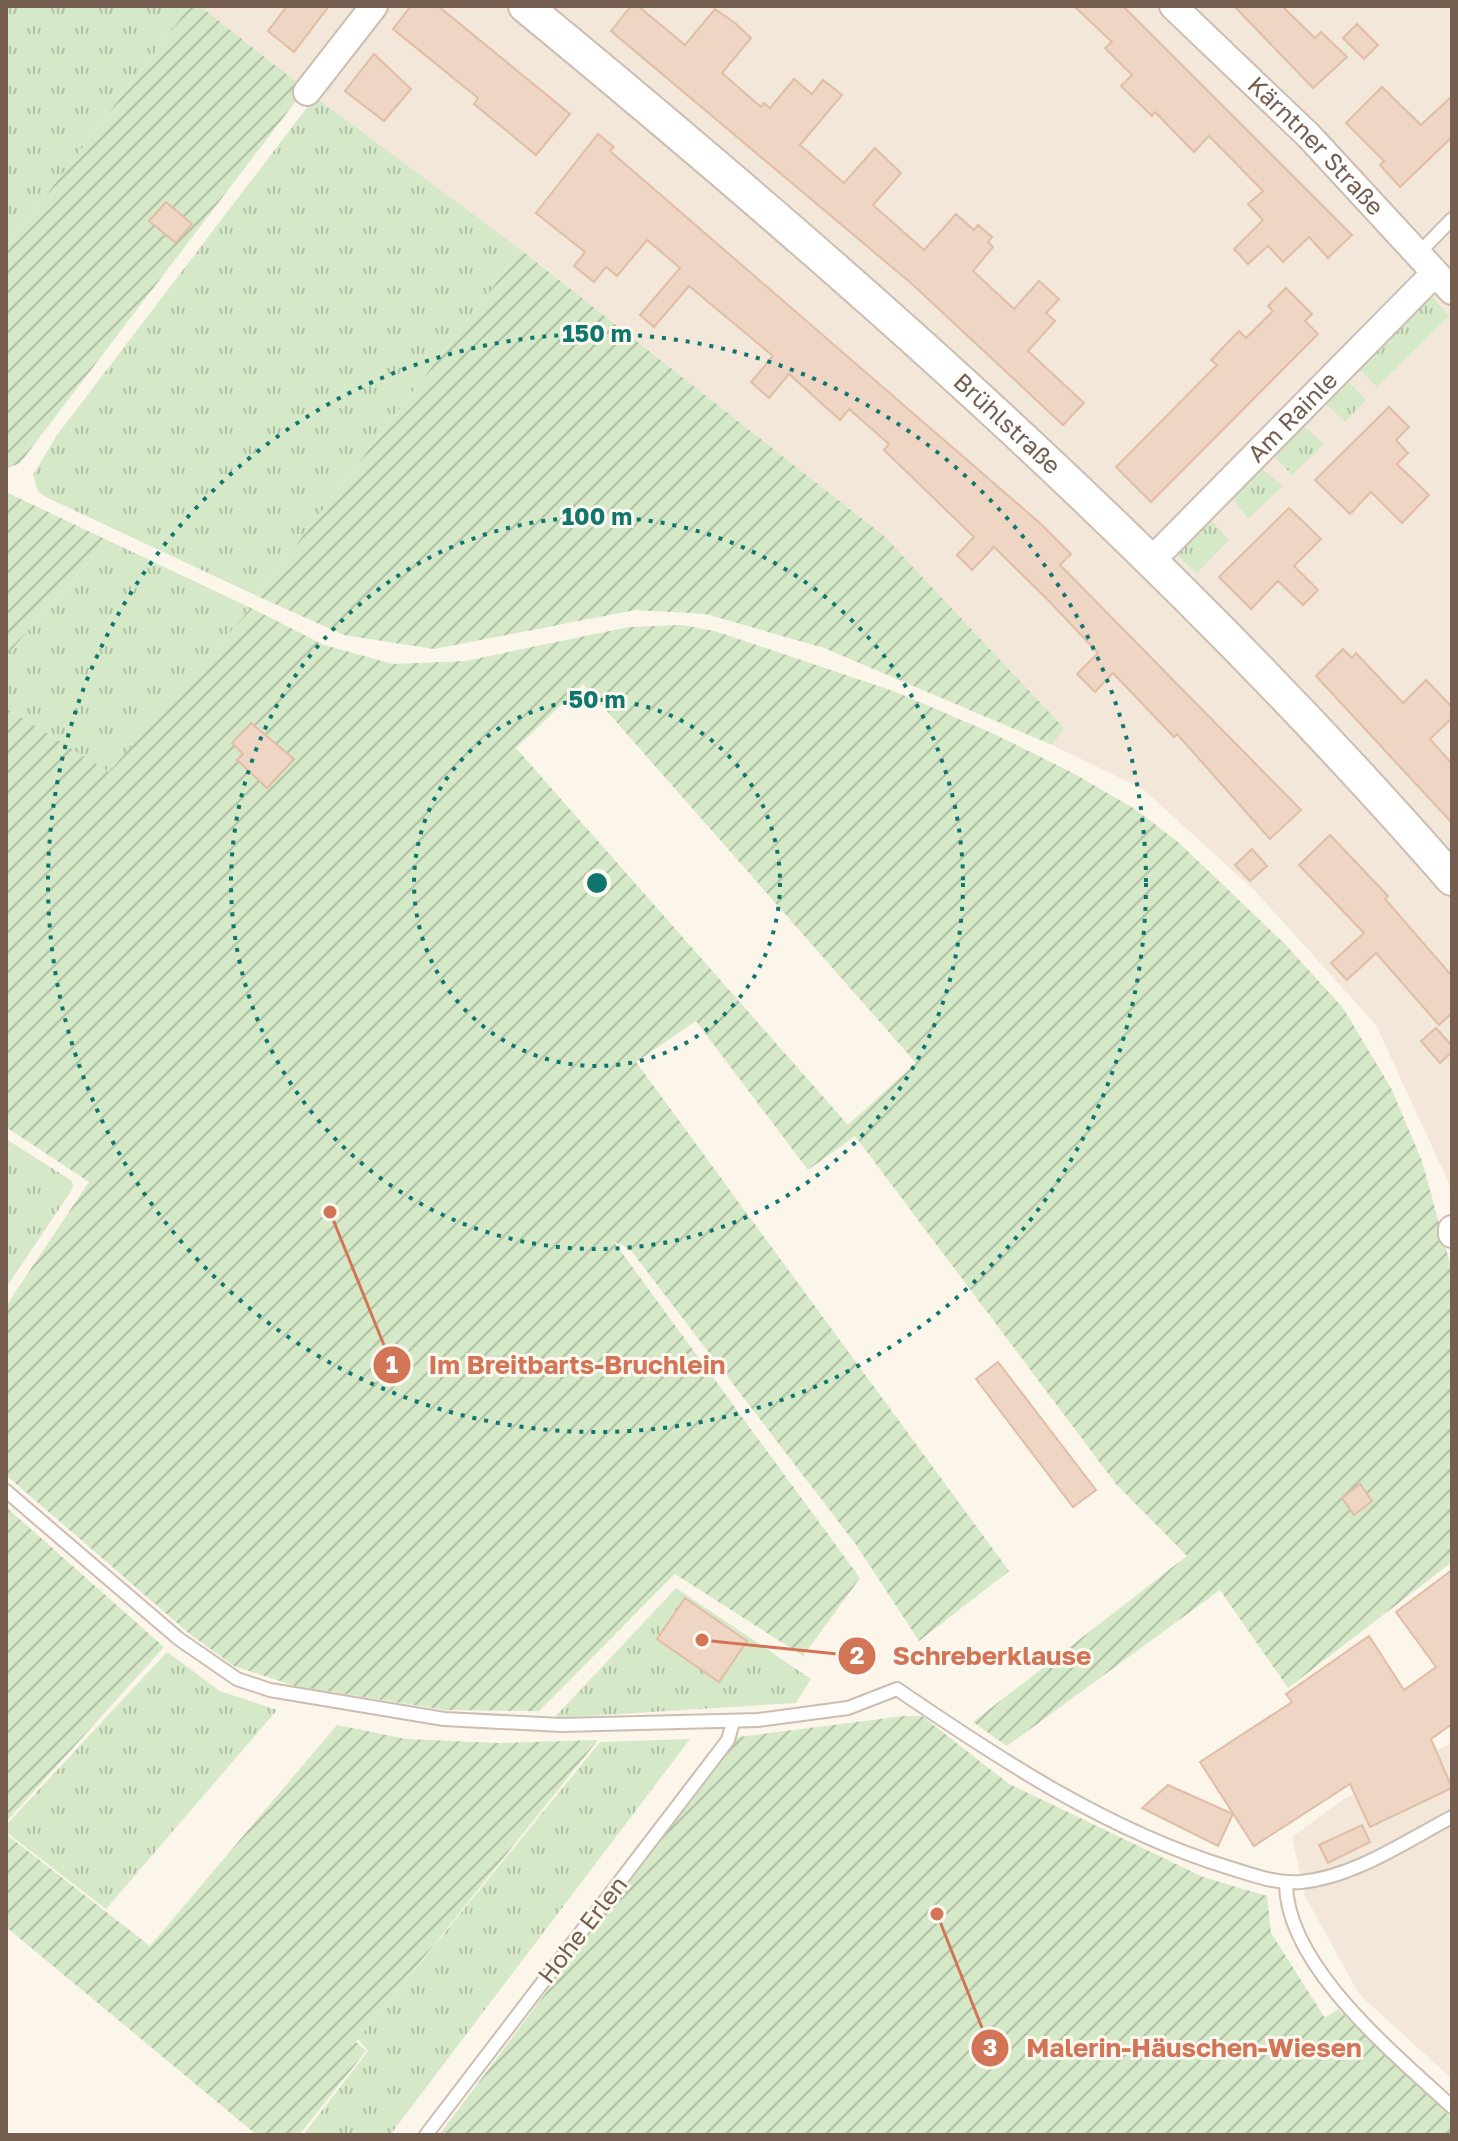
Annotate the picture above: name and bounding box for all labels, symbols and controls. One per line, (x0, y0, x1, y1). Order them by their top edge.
street label: Kärntner Straße (1243, 70, 1391, 221)
text: 150 m (562, 318, 632, 347)
street label: Am Rainle (1241, 365, 1343, 467)
street label: Brühlstraße (948, 366, 1067, 480)
text: 100 m (562, 501, 632, 530)
text: 50 m (568, 684, 626, 713)
centre of rings (583, 869, 611, 897)
callout: Im Breitbarts-Bruchlein (372, 1340, 741, 1390)
text: 1 (386, 1349, 398, 1378)
text: Im Breitbarts-Bruchlein (429, 1349, 726, 1380)
callout: Schreberklause (837, 1631, 1108, 1681)
text: 2 (850, 1640, 864, 1669)
text: Schreberklause (893, 1640, 1091, 1671)
street label: Hohe Erlen (531, 1870, 632, 1988)
callout: Malerin-Häuschen-Wiesen (970, 2023, 1378, 2073)
text: 3 (983, 2032, 997, 2061)
text: Malerin-Häuschen-Wiesen (1026, 2032, 1362, 2063)

